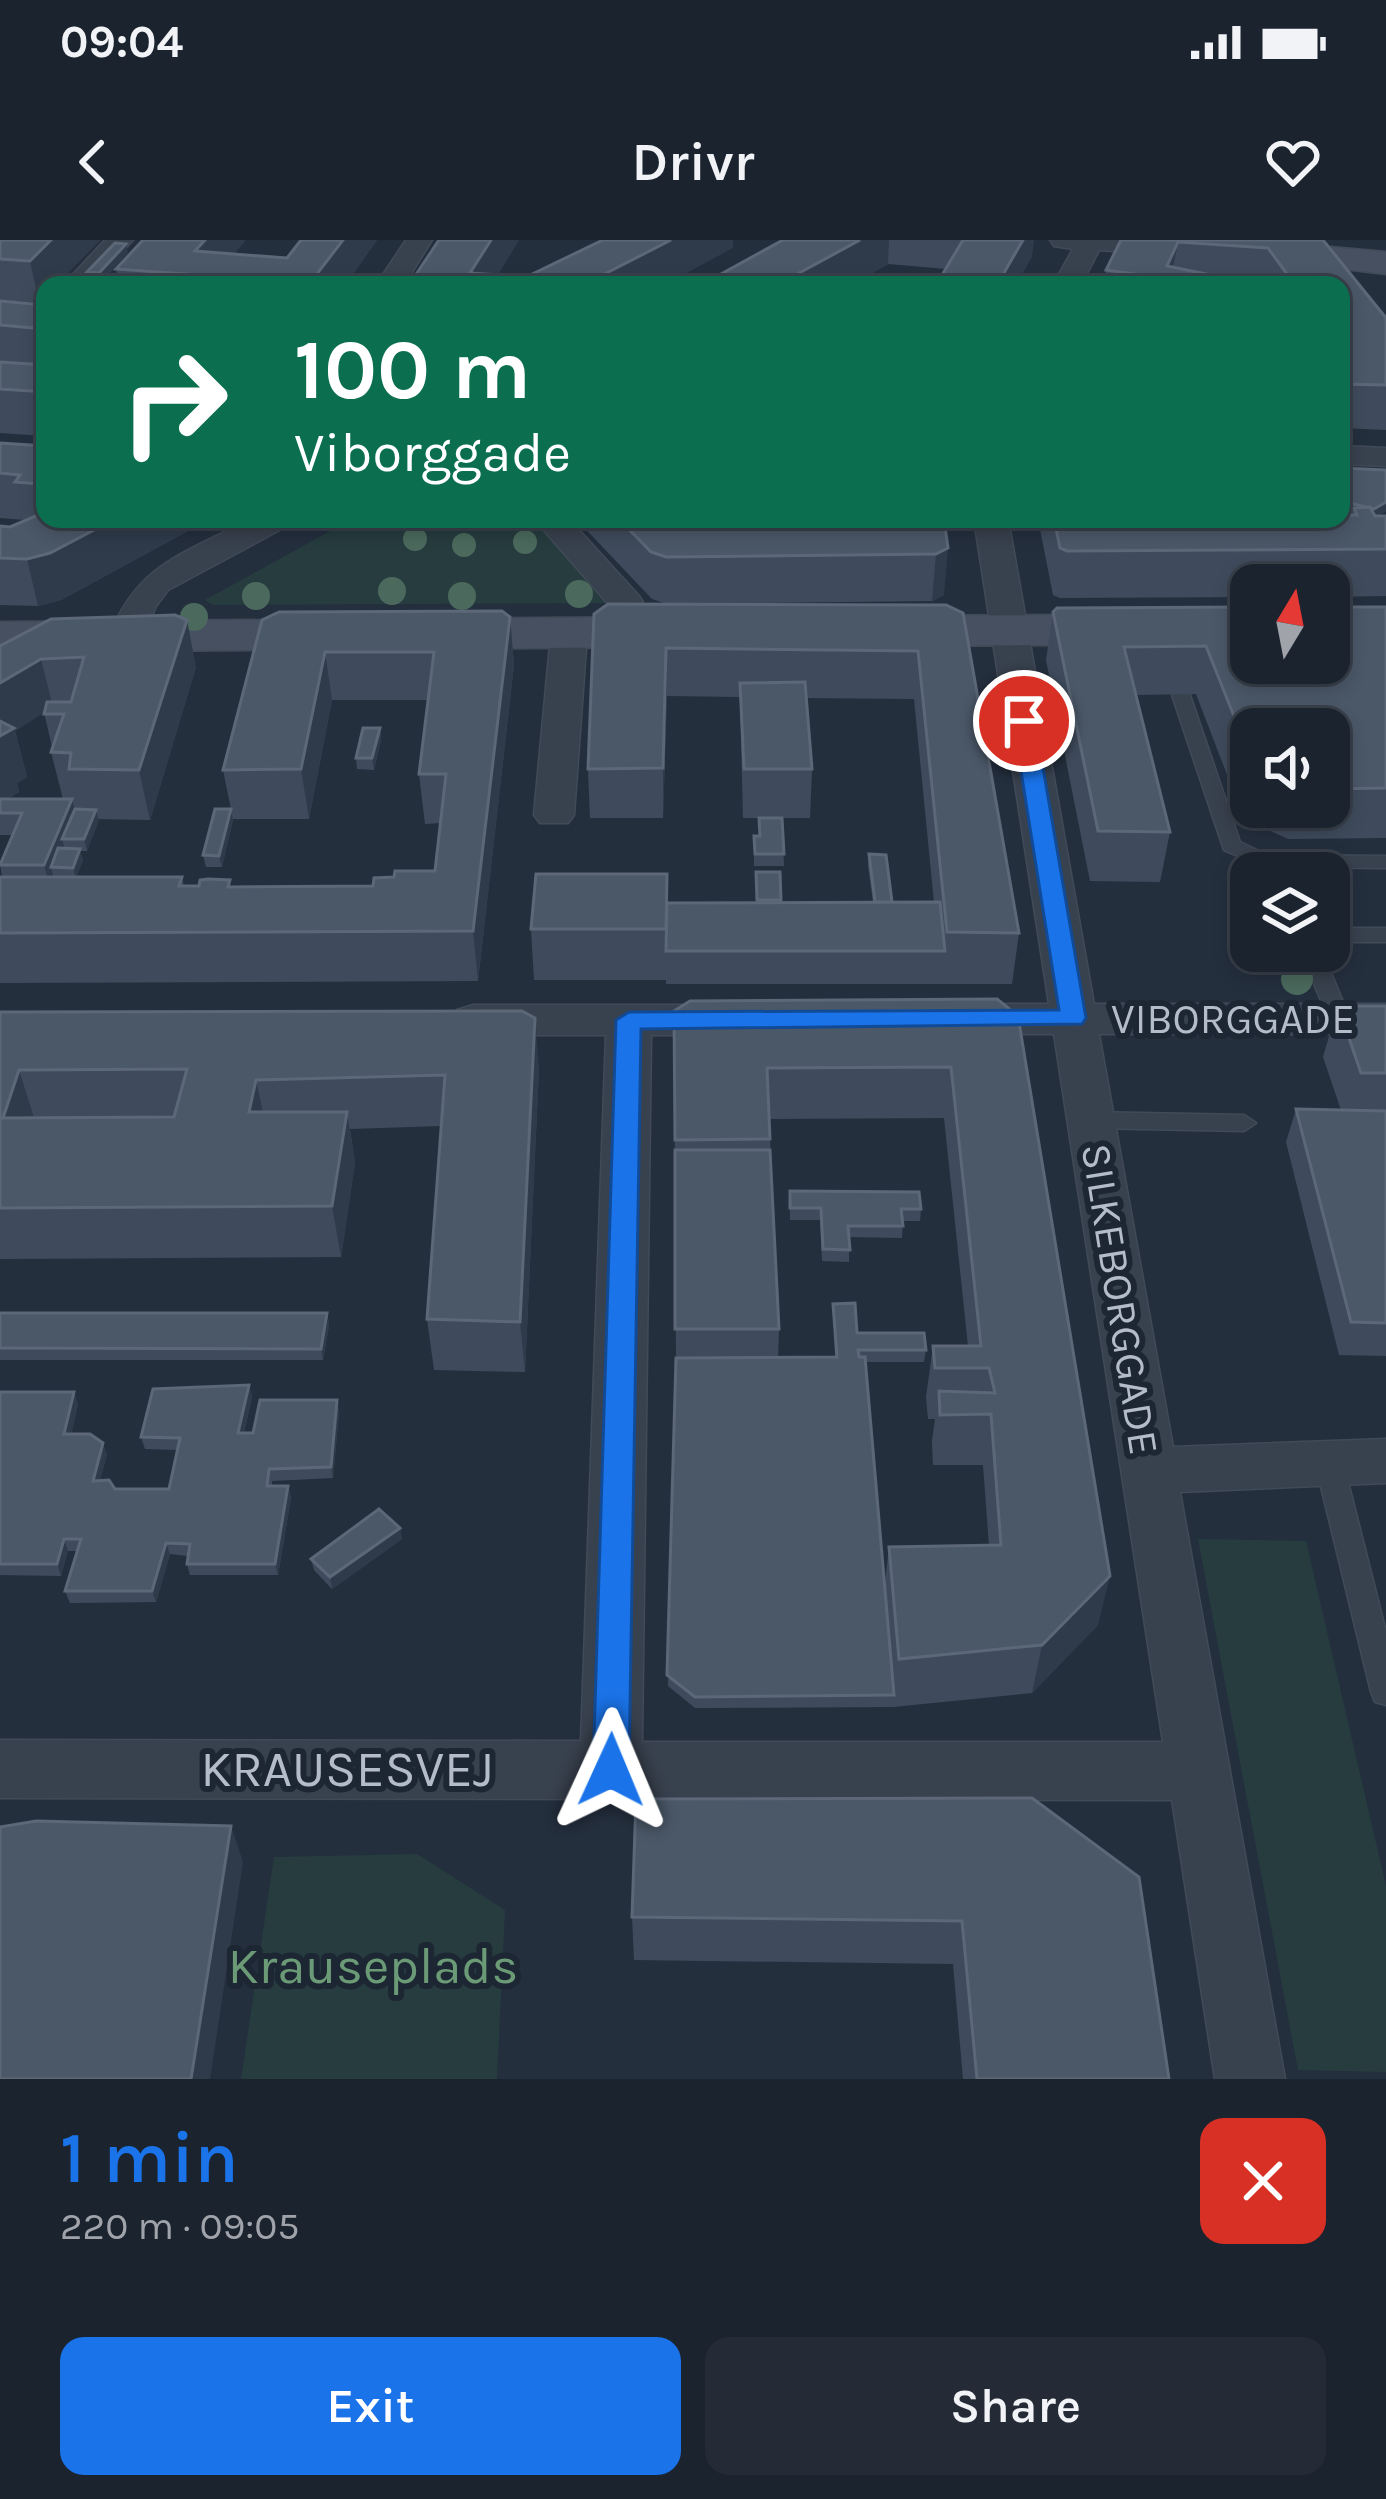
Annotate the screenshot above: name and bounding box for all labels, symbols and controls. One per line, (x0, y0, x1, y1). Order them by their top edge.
text: 09:04 (60, 16, 183, 68)
icon: back (60, 129, 126, 195)
icon: heart (1260, 129, 1326, 195)
text: Drivr (631, 130, 755, 194)
text: 100 m (294, 321, 531, 419)
icon: right (96, 324, 252, 480)
text: Viborggade (294, 421, 571, 485)
north arrow (1230, 564, 1350, 684)
map controls (1230, 564, 1350, 972)
pin (973, 670, 1075, 772)
icon: arrive (991, 688, 1057, 754)
button: sound (1230, 708, 1350, 828)
button: layers (1230, 852, 1350, 972)
street label: VIBORGGADE (1111, 994, 1355, 1044)
street label: SILKEBORGGADE (1071, 1140, 1169, 1458)
position arrow (548, 1707, 674, 1833)
street label: KRAUSESVEJ (200, 1739, 494, 1799)
park label: Krauseplads (228, 1936, 518, 1996)
text: 1 min (60, 2116, 239, 2200)
button: close (1200, 2118, 1326, 2244)
text: 220 m · 09:05 (60, 2203, 300, 2249)
button: Exit (60, 2337, 681, 2475)
button: Share (705, 2337, 1326, 2475)

